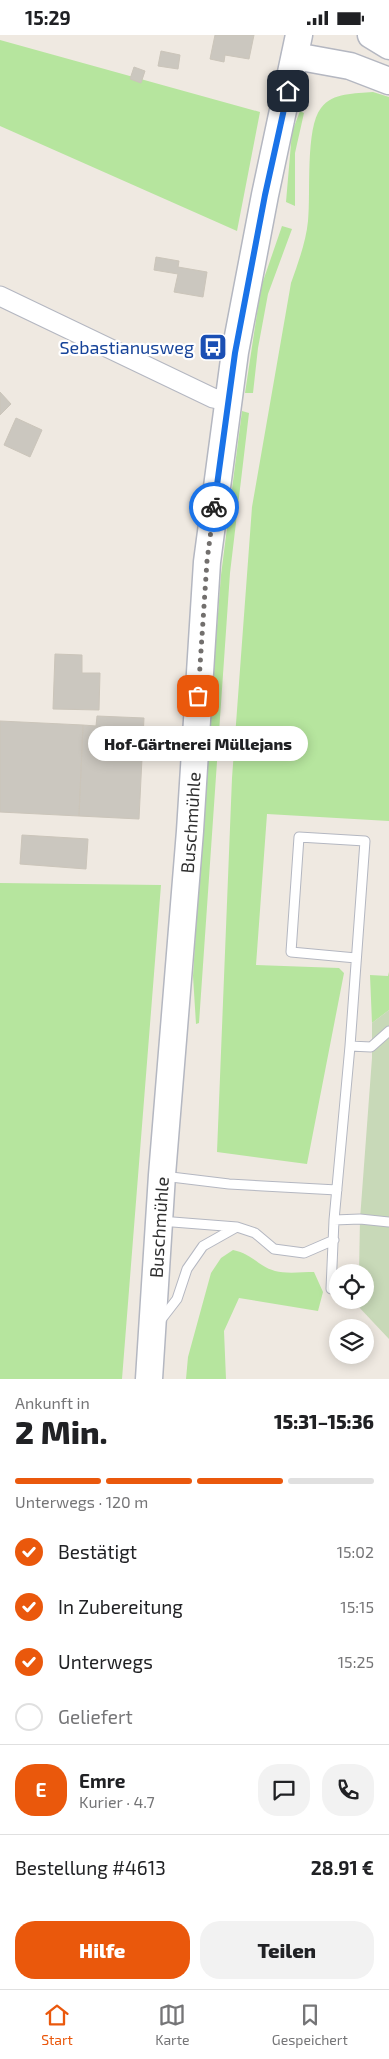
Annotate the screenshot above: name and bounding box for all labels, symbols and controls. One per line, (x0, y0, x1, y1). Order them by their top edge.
text: 15:29 (25, 6, 71, 29)
pin (267, 70, 309, 112)
icon: home (274, 77, 302, 105)
bus stop icon: Sebastianusweg (198, 332, 228, 362)
place label: Sebastianusweg (59, 336, 194, 358)
courier (189, 482, 239, 532)
icon: bike (200, 493, 228, 521)
pin (177, 675, 219, 717)
icon: bag (184, 682, 212, 710)
callout: Hof-Gärtnerei Müllejans (88, 726, 308, 761)
text: Hof-Gärtnerei Müllejans (104, 734, 292, 753)
street label: Buschmühle (176, 771, 205, 874)
street label: Buschmühle (144, 1176, 173, 1279)
map controls (329, 1264, 374, 1364)
button: locate (329, 1264, 374, 1309)
button: layers (329, 1319, 374, 1364)
text: Ankunft in (15, 1393, 90, 1412)
text: 15:31–15:36 (274, 1410, 374, 1433)
text: 2 Min. (15, 1412, 108, 1450)
text: Unterwegs · 120 m (15, 1492, 148, 1511)
icon: check (15, 1538, 43, 1566)
text: Bestätigt (58, 1540, 137, 1563)
text: 15:02 (337, 1542, 374, 1561)
icon: check (15, 1593, 43, 1621)
text: In Zubereitung (58, 1595, 183, 1618)
text: 15:15 (340, 1597, 374, 1616)
icon: check (15, 1648, 43, 1676)
text: Unterwegs (58, 1650, 153, 1673)
text: 15:25 (338, 1652, 374, 1671)
text: Geliefert (58, 1705, 133, 1728)
button: chat (258, 1764, 310, 1816)
button: phone (322, 1764, 374, 1816)
text: Emre (79, 1769, 125, 1792)
text: E (36, 1778, 46, 1801)
text: Kurier · 4.7 (79, 1792, 155, 1811)
text: Bestellung #4613 (15, 1856, 166, 1879)
text: 28.91 € (311, 1856, 374, 1879)
button: Hilfe (15, 1921, 190, 1979)
button: Teilen (200, 1921, 374, 1979)
tab: Start (41, 2001, 73, 2048)
tab: Karte (155, 2001, 190, 2048)
tab: Gespeichert (272, 2001, 348, 2048)

